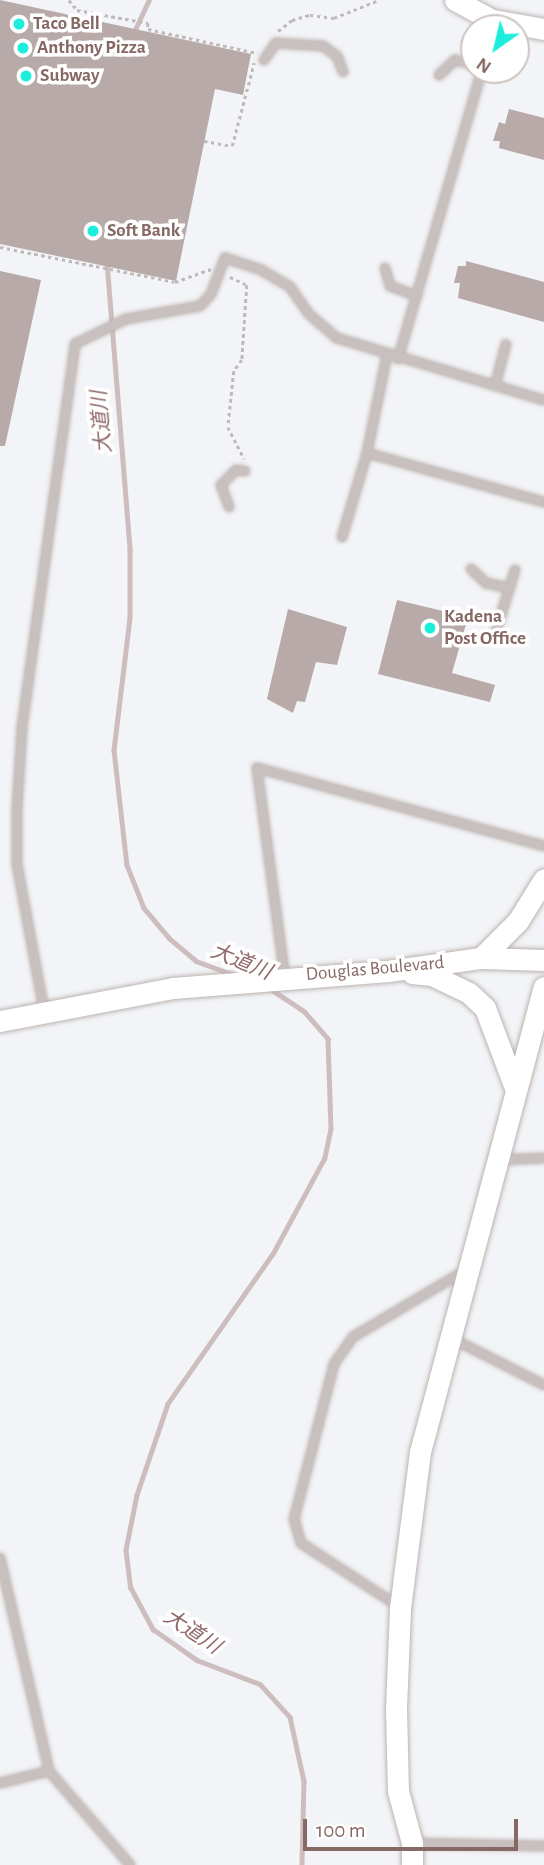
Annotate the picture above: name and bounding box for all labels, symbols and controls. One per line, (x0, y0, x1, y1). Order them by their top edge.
place label: Taco Bell (33, 13, 100, 35)
north arrow (460, 14, 530, 84)
marker: Taco Bell (11, 16, 27, 32)
place label: Anthony Pizza (37, 37, 146, 59)
marker: Anthony Pizza (15, 40, 31, 56)
text: N (473, 54, 495, 77)
place label: Subway (40, 65, 100, 87)
marker: Subway (18, 68, 34, 84)
place label: Soft Bank (107, 220, 180, 242)
marker: Soft Bank (85, 223, 101, 239)
water label: 大道川 (87, 390, 117, 454)
place label: Kadena Post Office (444, 606, 526, 650)
marker: Kadena Post Office (422, 620, 438, 636)
water label: 大道川 (207, 939, 275, 985)
street label: Douglas Boulevard (305, 952, 445, 986)
water label: 大道川 (159, 1604, 225, 1660)
scale bar (306, 1806, 521, 1850)
text: 100 m (316, 1820, 366, 1841)

